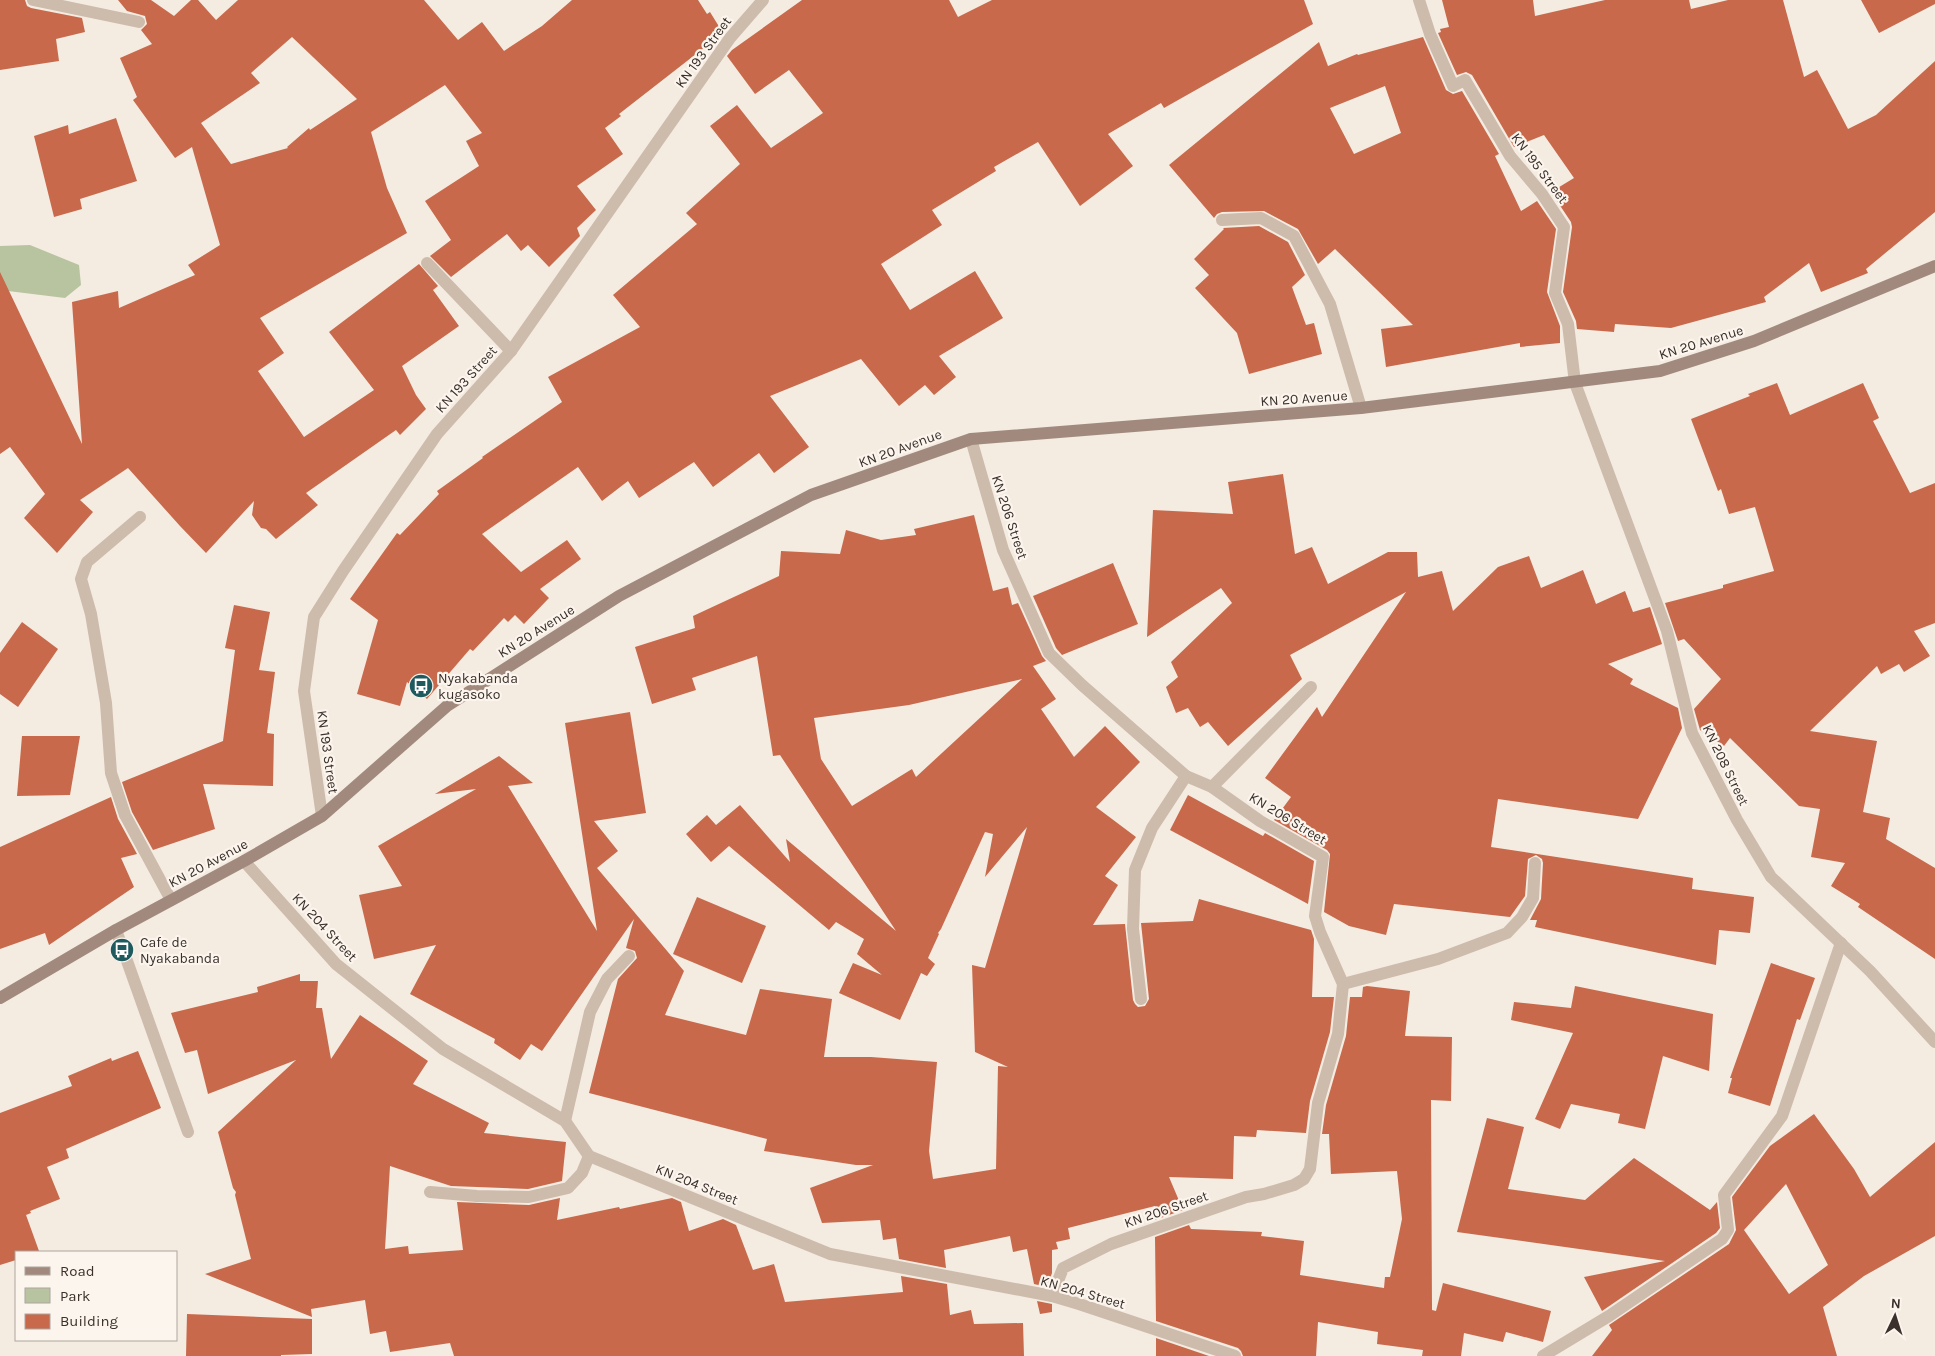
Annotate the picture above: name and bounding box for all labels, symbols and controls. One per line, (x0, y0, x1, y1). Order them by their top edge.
street label: KN 193 Street (672, 13, 735, 91)
street label: KN 195 Street (1508, 130, 1572, 207)
street label: KN 20 Avenue (1657, 322, 1745, 363)
street label: KN 193 Street (432, 342, 501, 416)
street label: KN 20 Avenue (1260, 387, 1348, 410)
street label: KN 20 Avenue (856, 426, 944, 471)
street label: KN 206 Street (988, 473, 1031, 561)
street label: KN 20 Avenue (495, 601, 578, 662)
place label: Nyakabanda kugasoko (438, 670, 518, 703)
bus stop icon: Nyakabanda kugasoko (408, 673, 434, 699)
street label: KN 193 Street (313, 709, 342, 795)
street label: KN 208 Street (1699, 722, 1753, 809)
street label: KN 206 Street (1246, 789, 1330, 848)
street label: KN 20 Avenue (166, 835, 251, 891)
street label: KN 204 Street (289, 890, 361, 965)
place label: Cafe de Nyakabanda (140, 934, 220, 967)
bus stop icon: Cafe de Nyakabanda (109, 937, 135, 963)
street label: KN 204 Street (653, 1160, 741, 1209)
street label: KN 206 Street (1122, 1187, 1210, 1232)
legend (15, 1251, 178, 1341)
text: Road (60, 1262, 95, 1280)
street label: KN 204 Street (1039, 1272, 1127, 1313)
text: Park (60, 1287, 90, 1305)
north arrow (1870, 1291, 1920, 1341)
text: N (1890, 1295, 1901, 1312)
text: Building (60, 1312, 118, 1330)

